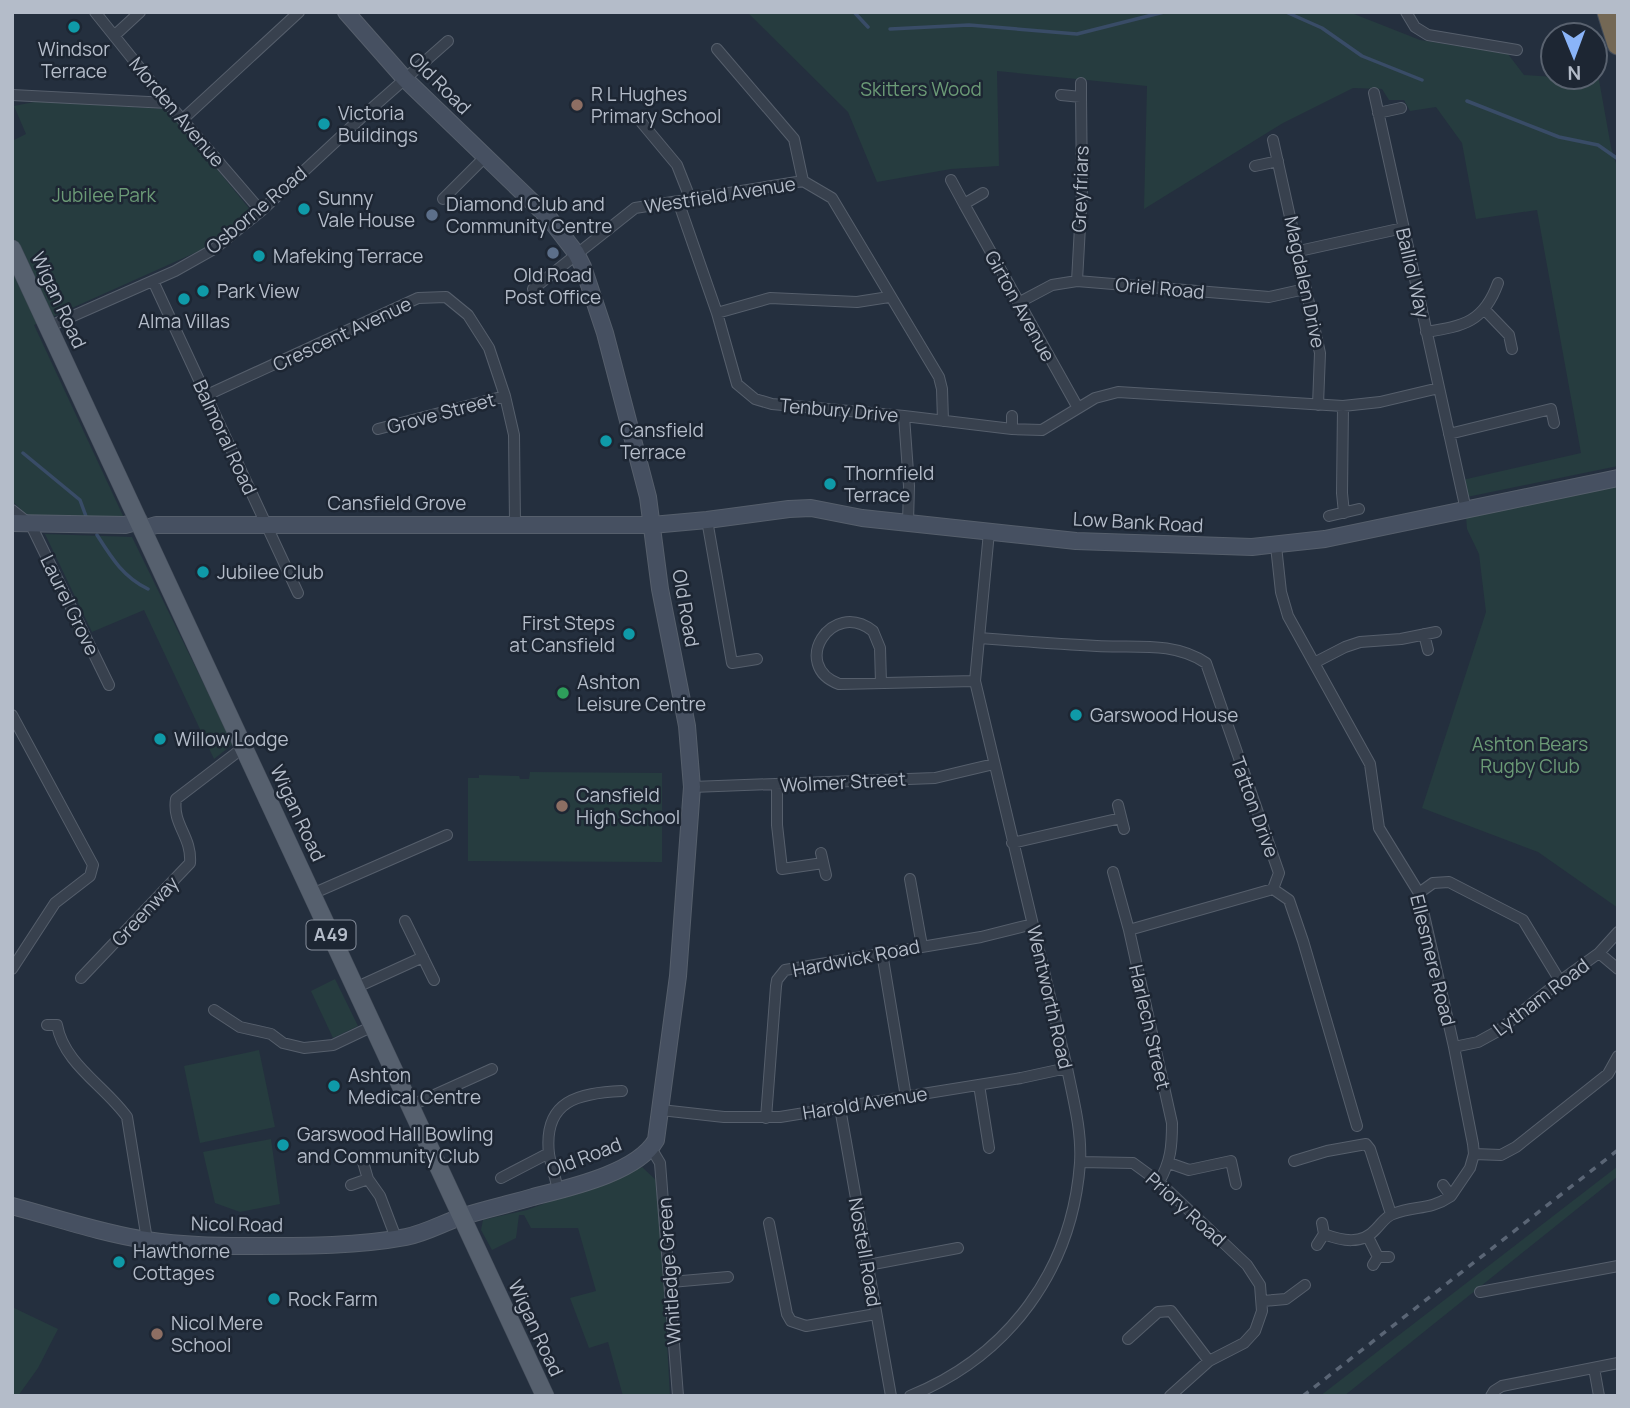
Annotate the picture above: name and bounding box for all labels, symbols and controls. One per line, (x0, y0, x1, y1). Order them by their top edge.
marker: Windsor Terrace (66, 19, 82, 35)
north arrow (1539, 21, 1609, 91)
place label: Windsor Terrace (38, 36, 110, 84)
street label: Old Road (403, 46, 477, 120)
street label: Morden Avenue (123, 52, 231, 172)
text: N (1567, 60, 1581, 86)
park label: Skitters Wood (860, 76, 982, 102)
place label: R L Hughes Primary School (591, 81, 721, 129)
marker: R L Hughes Primary School (569, 97, 585, 113)
place label: Victoria Buildings (338, 100, 418, 148)
marker: Victoria Buildings (316, 116, 332, 132)
street label: Greyfriars (1065, 145, 1095, 233)
street label: Osborne Road (200, 160, 312, 260)
street label: Westfield Avenue (643, 170, 797, 220)
park label: Jubilee Park (52, 182, 157, 208)
place label: Sunny Vale House (318, 185, 415, 233)
place label: Diamond Club and Community Centre (446, 191, 612, 239)
marker: Sunny Vale House (296, 201, 312, 217)
marker: Diamond Club and Community Centre (424, 207, 440, 223)
street label: Magdalen Drive (1278, 214, 1332, 350)
street label: Balliol Way (1390, 225, 1436, 321)
place label: Mafeking Terrace (273, 243, 423, 269)
marker: Old Road Post Office (545, 245, 561, 261)
street label: Girton Avenue (979, 246, 1061, 366)
street label: Wigan Road (25, 247, 93, 353)
marker: Mafeking Terrace (251, 248, 267, 264)
place label: Old Road Post Office (505, 262, 601, 310)
street label: Oriel Road (1114, 271, 1206, 305)
place label: Park View (217, 278, 300, 304)
marker: Park View (195, 283, 211, 299)
street label: Crescent Avenue (268, 290, 416, 378)
marker: Alma Villas (176, 291, 192, 307)
place label: Alma Villas (138, 308, 230, 334)
street label: Balmoral Road (187, 375, 263, 499)
street label: Grove Street (384, 386, 498, 440)
street label: Tenbury Drive (778, 392, 900, 428)
place label: Cansfield Terrace (620, 417, 704, 465)
marker: Cansfield Terrace (598, 433, 614, 449)
place label: Thornfield Terrace (844, 460, 934, 508)
marker: Thornfield Terrace (822, 476, 838, 492)
street label: Cansfield Grove (328, 490, 466, 516)
street label: Low Bank Road (1072, 506, 1204, 538)
street label: Laurel Grove (34, 550, 106, 660)
place label: Jubilee Club (217, 559, 324, 585)
marker: Jubilee Club (195, 564, 211, 580)
street label: Old Road (666, 567, 706, 649)
place label: First Steps at Cansfield (509, 610, 615, 658)
marker: First Steps at Cansfield (621, 626, 637, 642)
place label: Ashton Leisure Centre (577, 669, 706, 717)
marker: Ashton Leisure Centre (555, 685, 571, 701)
place label: Garswood House (1090, 702, 1238, 728)
marker: Garswood House (1068, 707, 1084, 723)
place label: Willow Lodge (174, 726, 289, 752)
marker: Willow Lodge (152, 731, 168, 747)
park label: Ashton Bears Rugby Club (1472, 731, 1588, 779)
street label: Tatton Drive (1225, 753, 1285, 861)
street label: Wigan Road (264, 760, 332, 866)
street label: Wolmer Street (779, 766, 907, 798)
place label: Cansfield High School (576, 782, 680, 830)
marker: Cansfield High School (554, 798, 570, 814)
street label: Greenway (106, 870, 184, 952)
street label: Ellesmere Road (1404, 892, 1462, 1028)
road number: A49 (306, 920, 356, 950)
street label: Wentworth Road (1021, 923, 1079, 1071)
street label: Hardwick Road (790, 933, 922, 983)
street label: Lytham Road (1488, 952, 1594, 1042)
street label: Harlech Street (1123, 962, 1177, 1092)
place label: Ashton Medical Centre (348, 1062, 481, 1110)
marker: Ashton Medical Centre (326, 1078, 342, 1094)
street label: Harold Avenue (801, 1080, 929, 1126)
place label: Garswood Hall Bowling and Community Club (297, 1121, 493, 1169)
street label: Old Road (543, 1131, 625, 1183)
marker: Garswood Hall Bowling and Community Club (275, 1137, 291, 1153)
street label: Priory Road (1140, 1166, 1232, 1252)
street label: Nostell Road (843, 1195, 887, 1309)
street label: Whitledge Green (651, 1197, 687, 1345)
street label: Nicol Road (191, 1210, 283, 1238)
place label: Hawthorne Cottages (133, 1238, 230, 1286)
marker: Hawthorne Cottages (111, 1254, 127, 1270)
street label: Wigan Road (502, 1275, 570, 1381)
place label: Rock Farm (288, 1286, 378, 1312)
marker: Rock Farm (266, 1291, 282, 1307)
place label: Nicol Mere School (171, 1310, 263, 1358)
marker: Nicol Mere School (149, 1326, 165, 1342)

